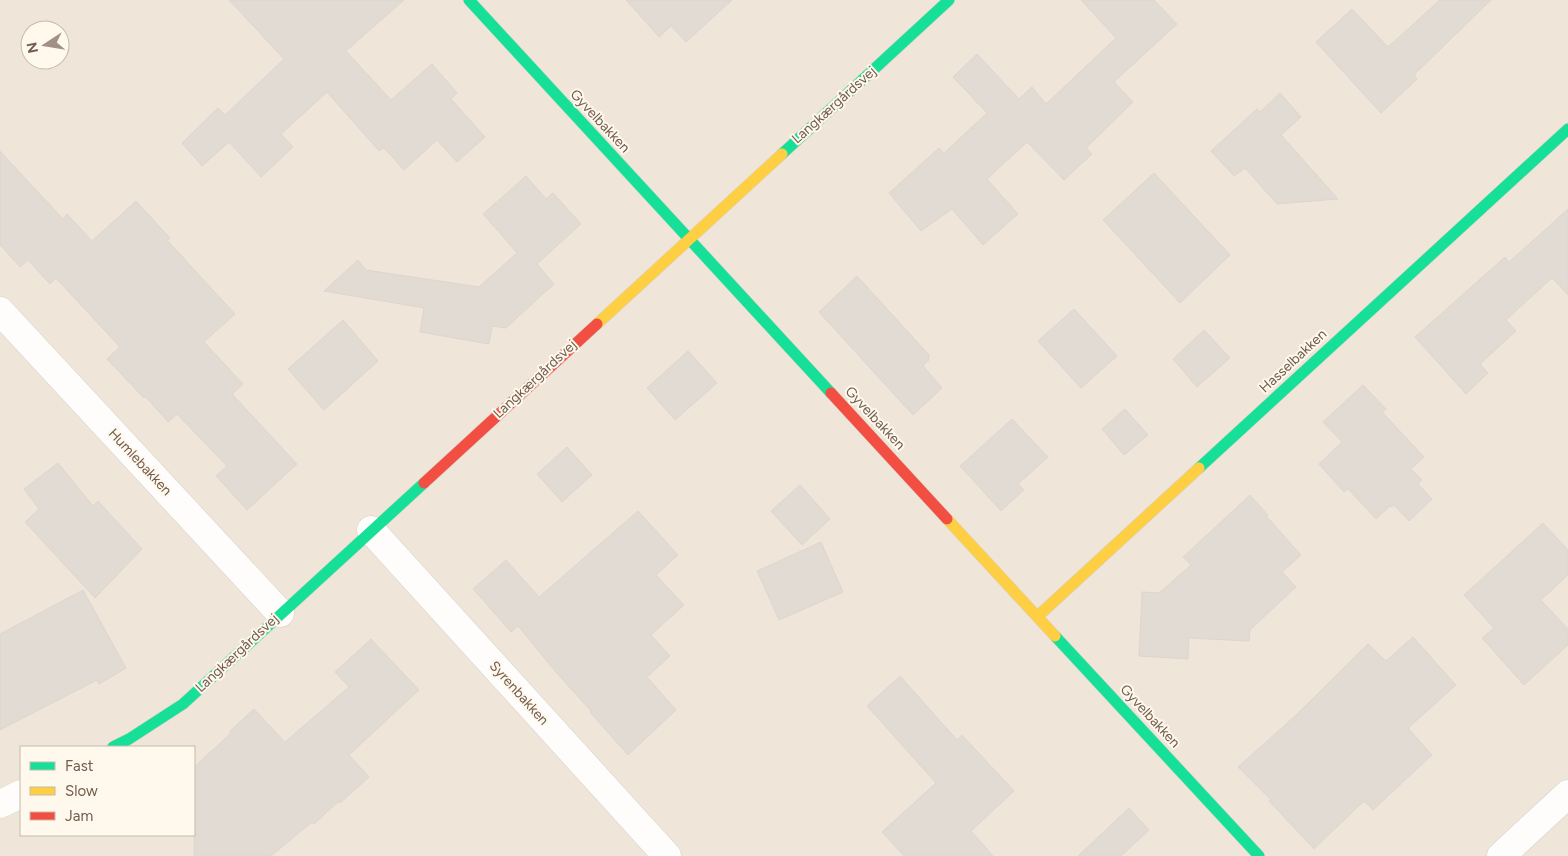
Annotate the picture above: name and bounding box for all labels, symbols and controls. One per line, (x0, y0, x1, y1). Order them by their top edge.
north arrow (20, 20, 70, 70)
text: N (23, 41, 42, 55)
street label: Langkærgårdsvej (788, 63, 880, 147)
street label: Gyvelbakken (566, 86, 634, 156)
street label: Hasselbakken (1256, 325, 1330, 396)
street label: Langkærgårdsvej (490, 336, 580, 422)
street label: Gyvelbakken (841, 383, 909, 453)
street label: Humlebakken (105, 425, 175, 499)
street label: Langkærgårdsvej (192, 610, 282, 696)
street label: Syrenbakken (486, 657, 552, 729)
street label: Gyvelbakken (1116, 681, 1184, 751)
legend (20, 746, 195, 836)
text: Fast (65, 757, 94, 775)
text: Slow (65, 782, 98, 800)
text: Jam (65, 807, 93, 825)

